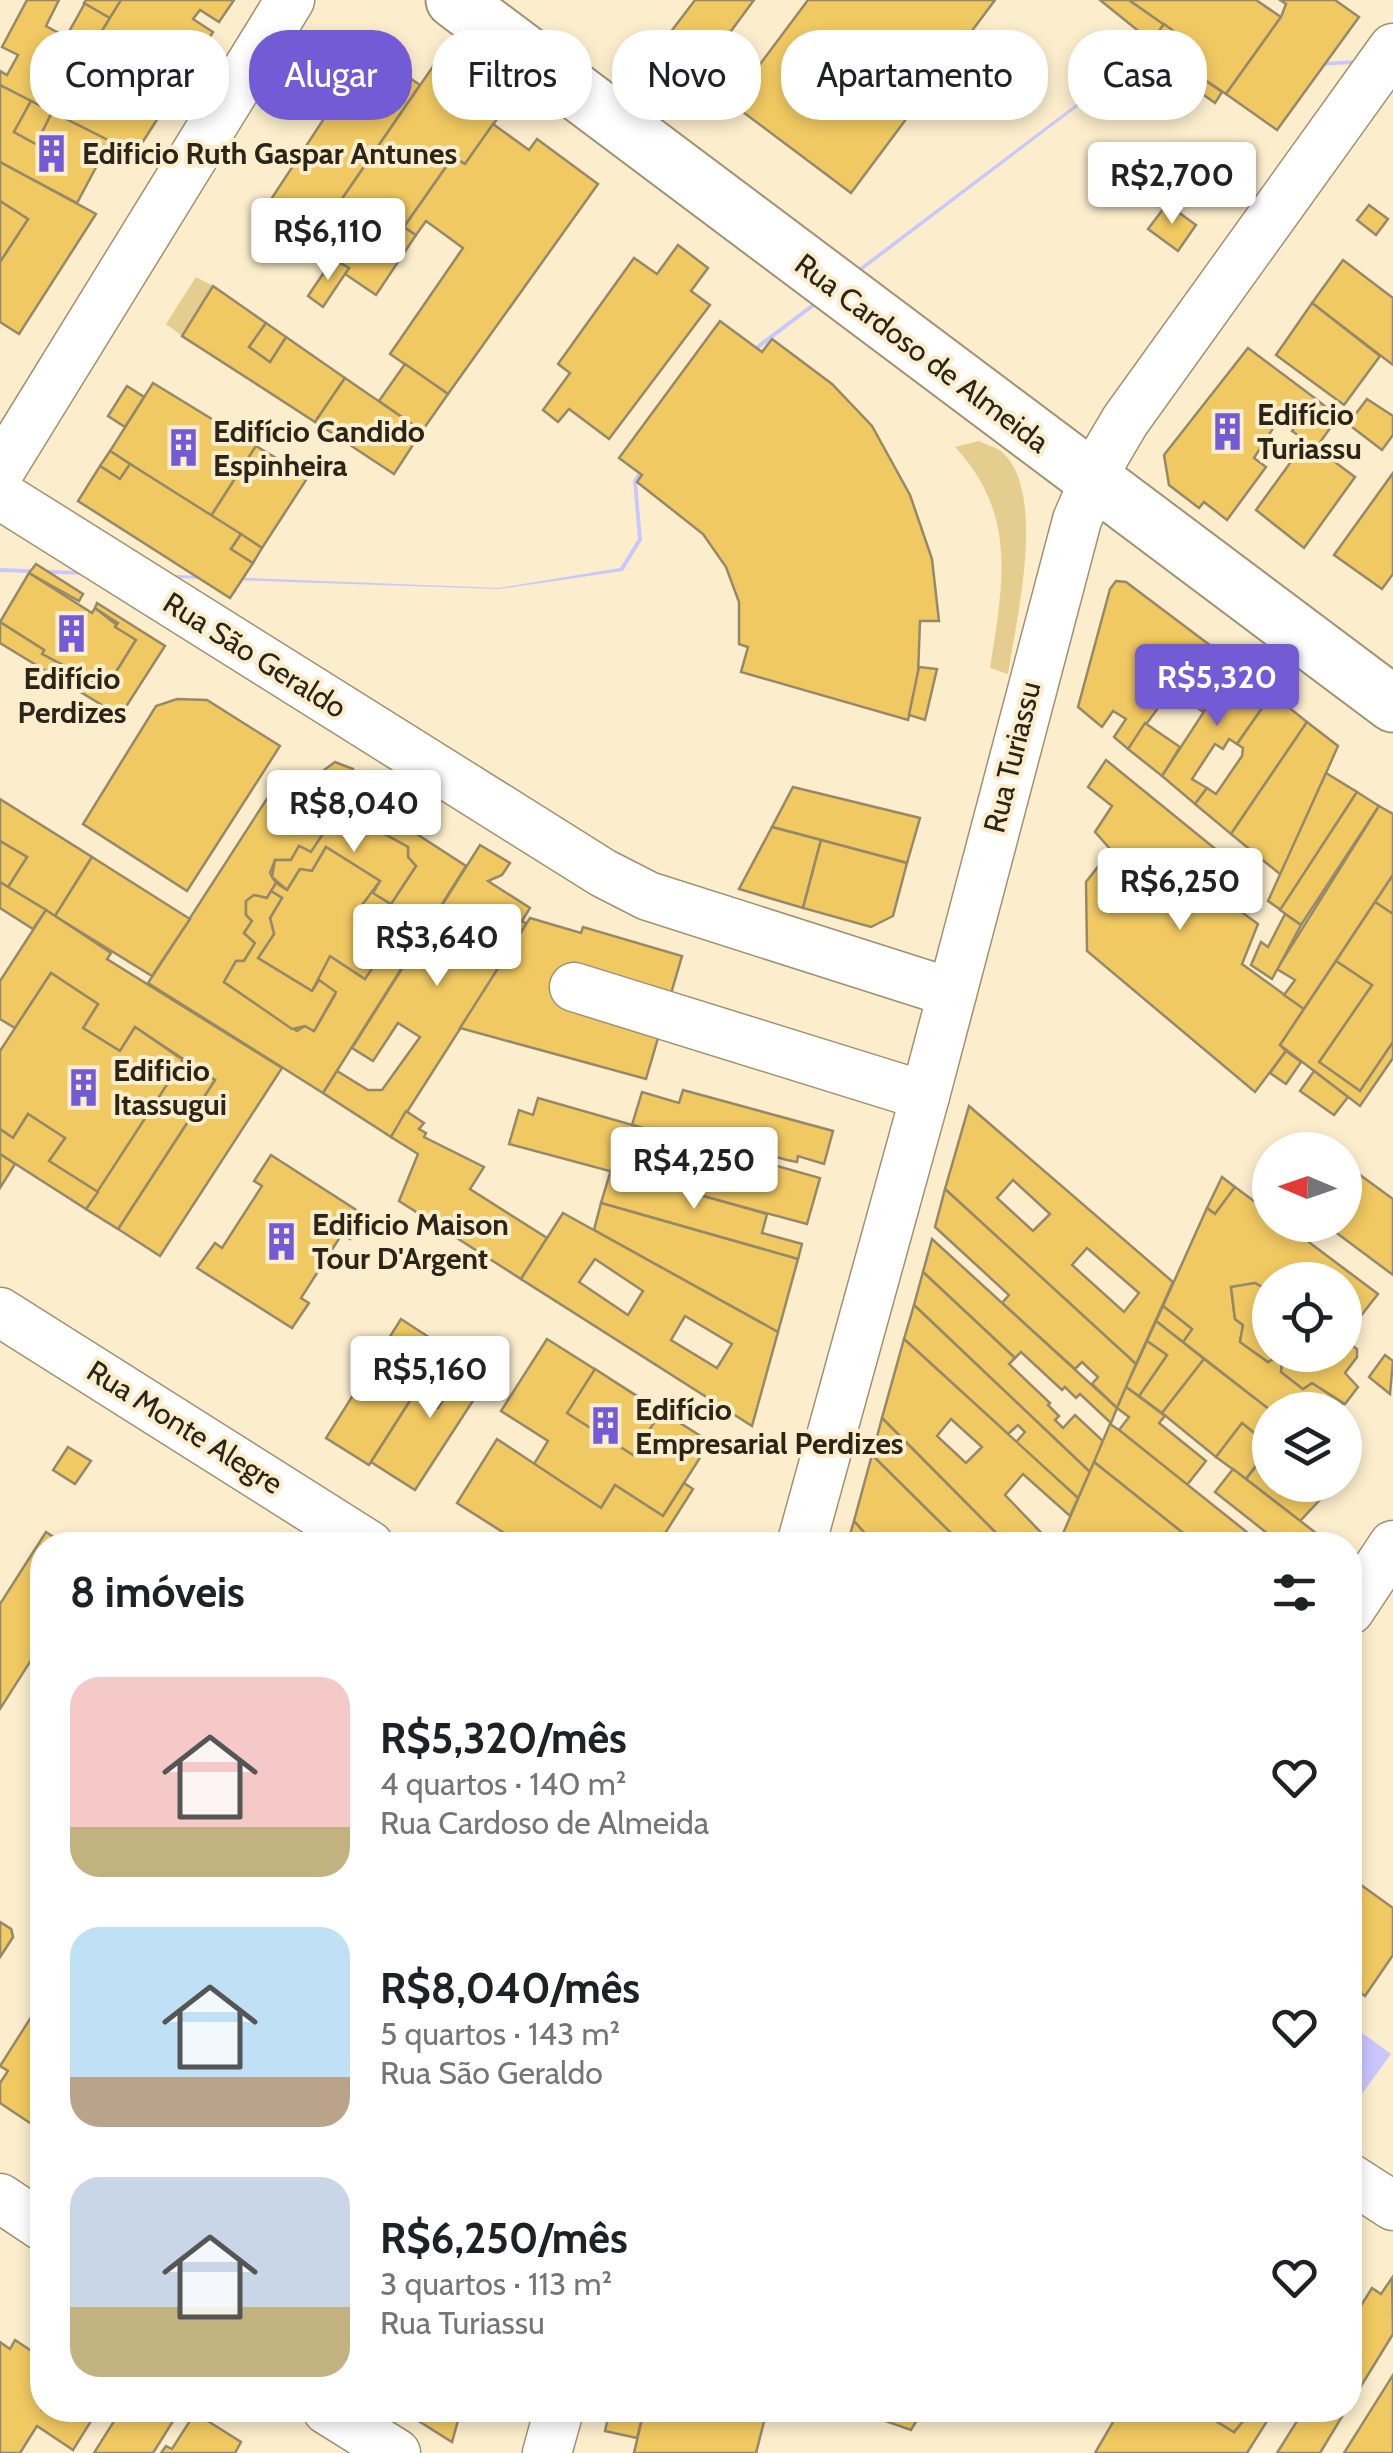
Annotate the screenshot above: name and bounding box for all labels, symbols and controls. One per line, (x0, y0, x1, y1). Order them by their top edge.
chip: Comprar (30, 30, 229, 120)
chip: Alugar (249, 30, 412, 120)
chip: Filtros (432, 30, 592, 120)
chip: Novo (612, 30, 761, 120)
chip: Apartamento (781, 30, 1048, 120)
chip: Casa (1068, 30, 1207, 120)
building icon: Edificio Ruth Gaspar Antunes (31, 132, 73, 174)
place label: Edificio Ruth Gaspar Antunes (82, 135, 457, 172)
pin: R$2,700 (1080, 142, 1264, 227)
text: R$2,700 (1110, 155, 1234, 194)
pin: R$6,110 (236, 198, 420, 283)
text: R$6,110 (273, 211, 383, 250)
street label: Rua Cardoso de Almeida (788, 245, 1057, 461)
place label: Edifício Turiassu (1257, 396, 1362, 467)
building icon: Edifício Turiassu (1206, 410, 1248, 452)
place label: Edifício Candido Espinheira (213, 413, 425, 484)
building icon: Edifício Candido Espinheira (162, 427, 204, 469)
street label: Rua São Geraldo (157, 584, 353, 726)
building icon: Edifício Perdizes (51, 613, 93, 655)
pin: R$5,320 (1125, 644, 1309, 729)
text: R$5,320 (1157, 657, 1277, 696)
place label: Edifício Perdizes (17, 660, 127, 731)
street label: Rua Turiassu (975, 678, 1049, 836)
pin: R$8,040 (262, 770, 446, 855)
text: R$8,040 (289, 783, 419, 822)
pin: R$6,250 (1088, 848, 1272, 933)
text: R$6,250 (1120, 861, 1240, 900)
pin: R$3,640 (345, 904, 529, 989)
text: R$3,640 (375, 917, 499, 956)
place label: Edificio Itassugui (113, 1052, 227, 1123)
building icon: Edificio Itassugui (62, 1066, 104, 1108)
pin: R$4,250 (602, 1127, 786, 1212)
north arrow (1252, 1132, 1362, 1242)
map controls (1252, 1132, 1362, 1502)
text: R$4,250 (633, 1140, 755, 1179)
place label: Edificio Maison Tour D'Argent (312, 1206, 509, 1277)
building icon: Edificio Maison Tour D'Argent (261, 1220, 303, 1262)
button: locate (1252, 1262, 1362, 1372)
pin: R$5,160 (338, 1336, 522, 1421)
text: R$5,160 (372, 1349, 488, 1388)
street label: Rua Monte Alegre (80, 1352, 290, 1502)
place label: Edifício Empresarial Perdizes (635, 1391, 904, 1462)
button: layers (1252, 1392, 1362, 1502)
building icon: Edifício Empresarial Perdizes (584, 1405, 626, 1447)
icon: filters (1267, 1565, 1322, 1620)
text: 8 imóveis (70, 1566, 245, 1618)
text: R$5,320/mês (380, 1712, 627, 1764)
icon: home (150, 1717, 270, 1837)
icon: heart (1267, 1750, 1322, 1805)
text: 4 quartos · 140 m² (380, 1764, 626, 1803)
text: Rua Cardoso de Almeida (380, 1803, 709, 1842)
text: R$8,040/mês (380, 1962, 640, 2014)
icon: home (150, 1967, 270, 2087)
icon: heart (1267, 2000, 1322, 2055)
text: 5 quartos · 143 m² (380, 2014, 620, 2053)
text: Rua São Geraldo (380, 2053, 603, 2092)
text: R$6,250/mês (380, 2212, 628, 2264)
icon: home (150, 2217, 270, 2337)
icon: heart (1267, 2250, 1322, 2305)
text: 3 quartos · 113 m² (380, 2264, 612, 2303)
text: Rua Turiassu (380, 2303, 545, 2342)

